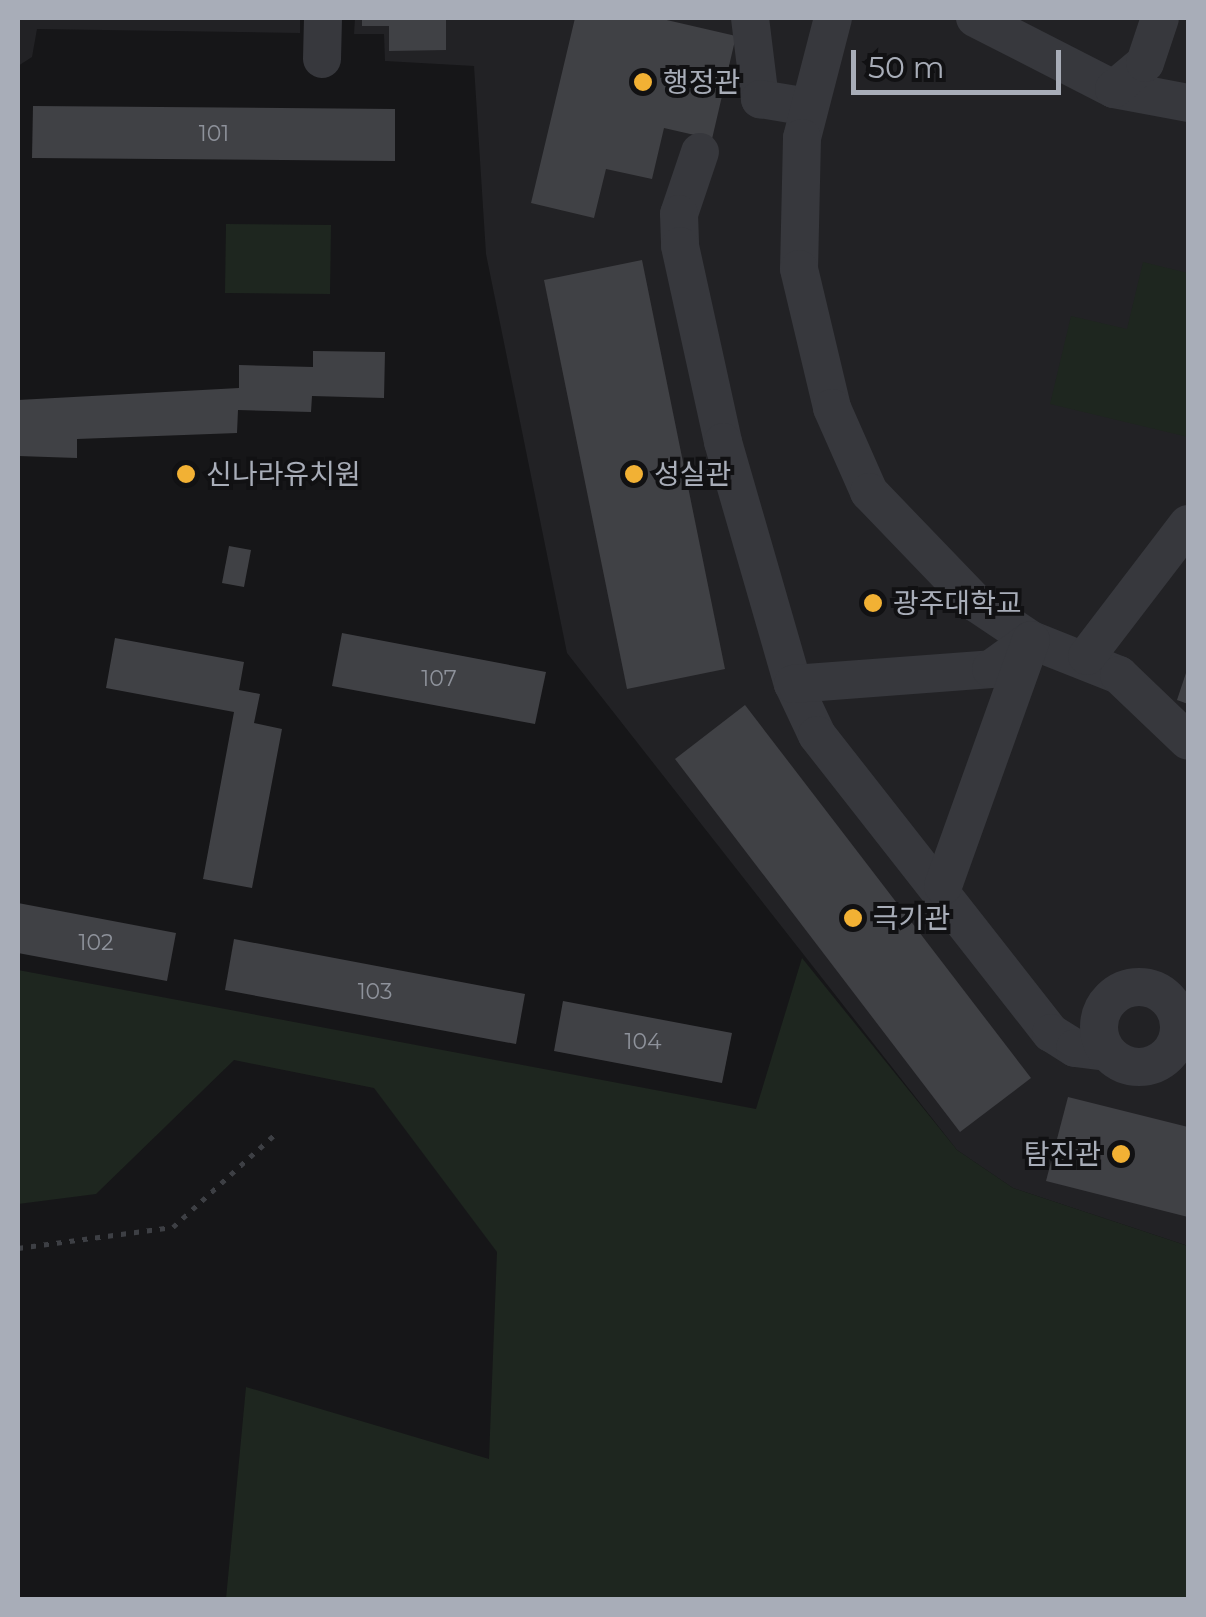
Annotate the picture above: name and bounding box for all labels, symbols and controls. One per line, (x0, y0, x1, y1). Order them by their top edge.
scale bar (856, 30, 1066, 92)
text: 50 m (868, 49, 945, 86)
place label: 행정관 (663, 65, 740, 99)
marker: 행정관 (632, 71, 654, 93)
house number: 101 (199, 121, 229, 147)
place label: 신나라유치원 (206, 457, 361, 491)
place label: 성실관 (654, 457, 731, 491)
marker: 신나라유치원 (175, 463, 197, 485)
marker: 성실관 (623, 463, 645, 485)
place label: 광주대학교 (893, 586, 1022, 620)
marker: 광주대학교 (862, 592, 884, 614)
house number: 107 (421, 666, 457, 692)
place label: 극기관 (873, 901, 950, 935)
marker: 극기관 (842, 907, 864, 929)
house number: 102 (78, 930, 114, 956)
house number: 103 (358, 979, 392, 1005)
house number: 104 (624, 1029, 662, 1055)
place label: 탐진관 (1024, 1137, 1101, 1171)
marker: 탐진관 (1110, 1143, 1132, 1165)

